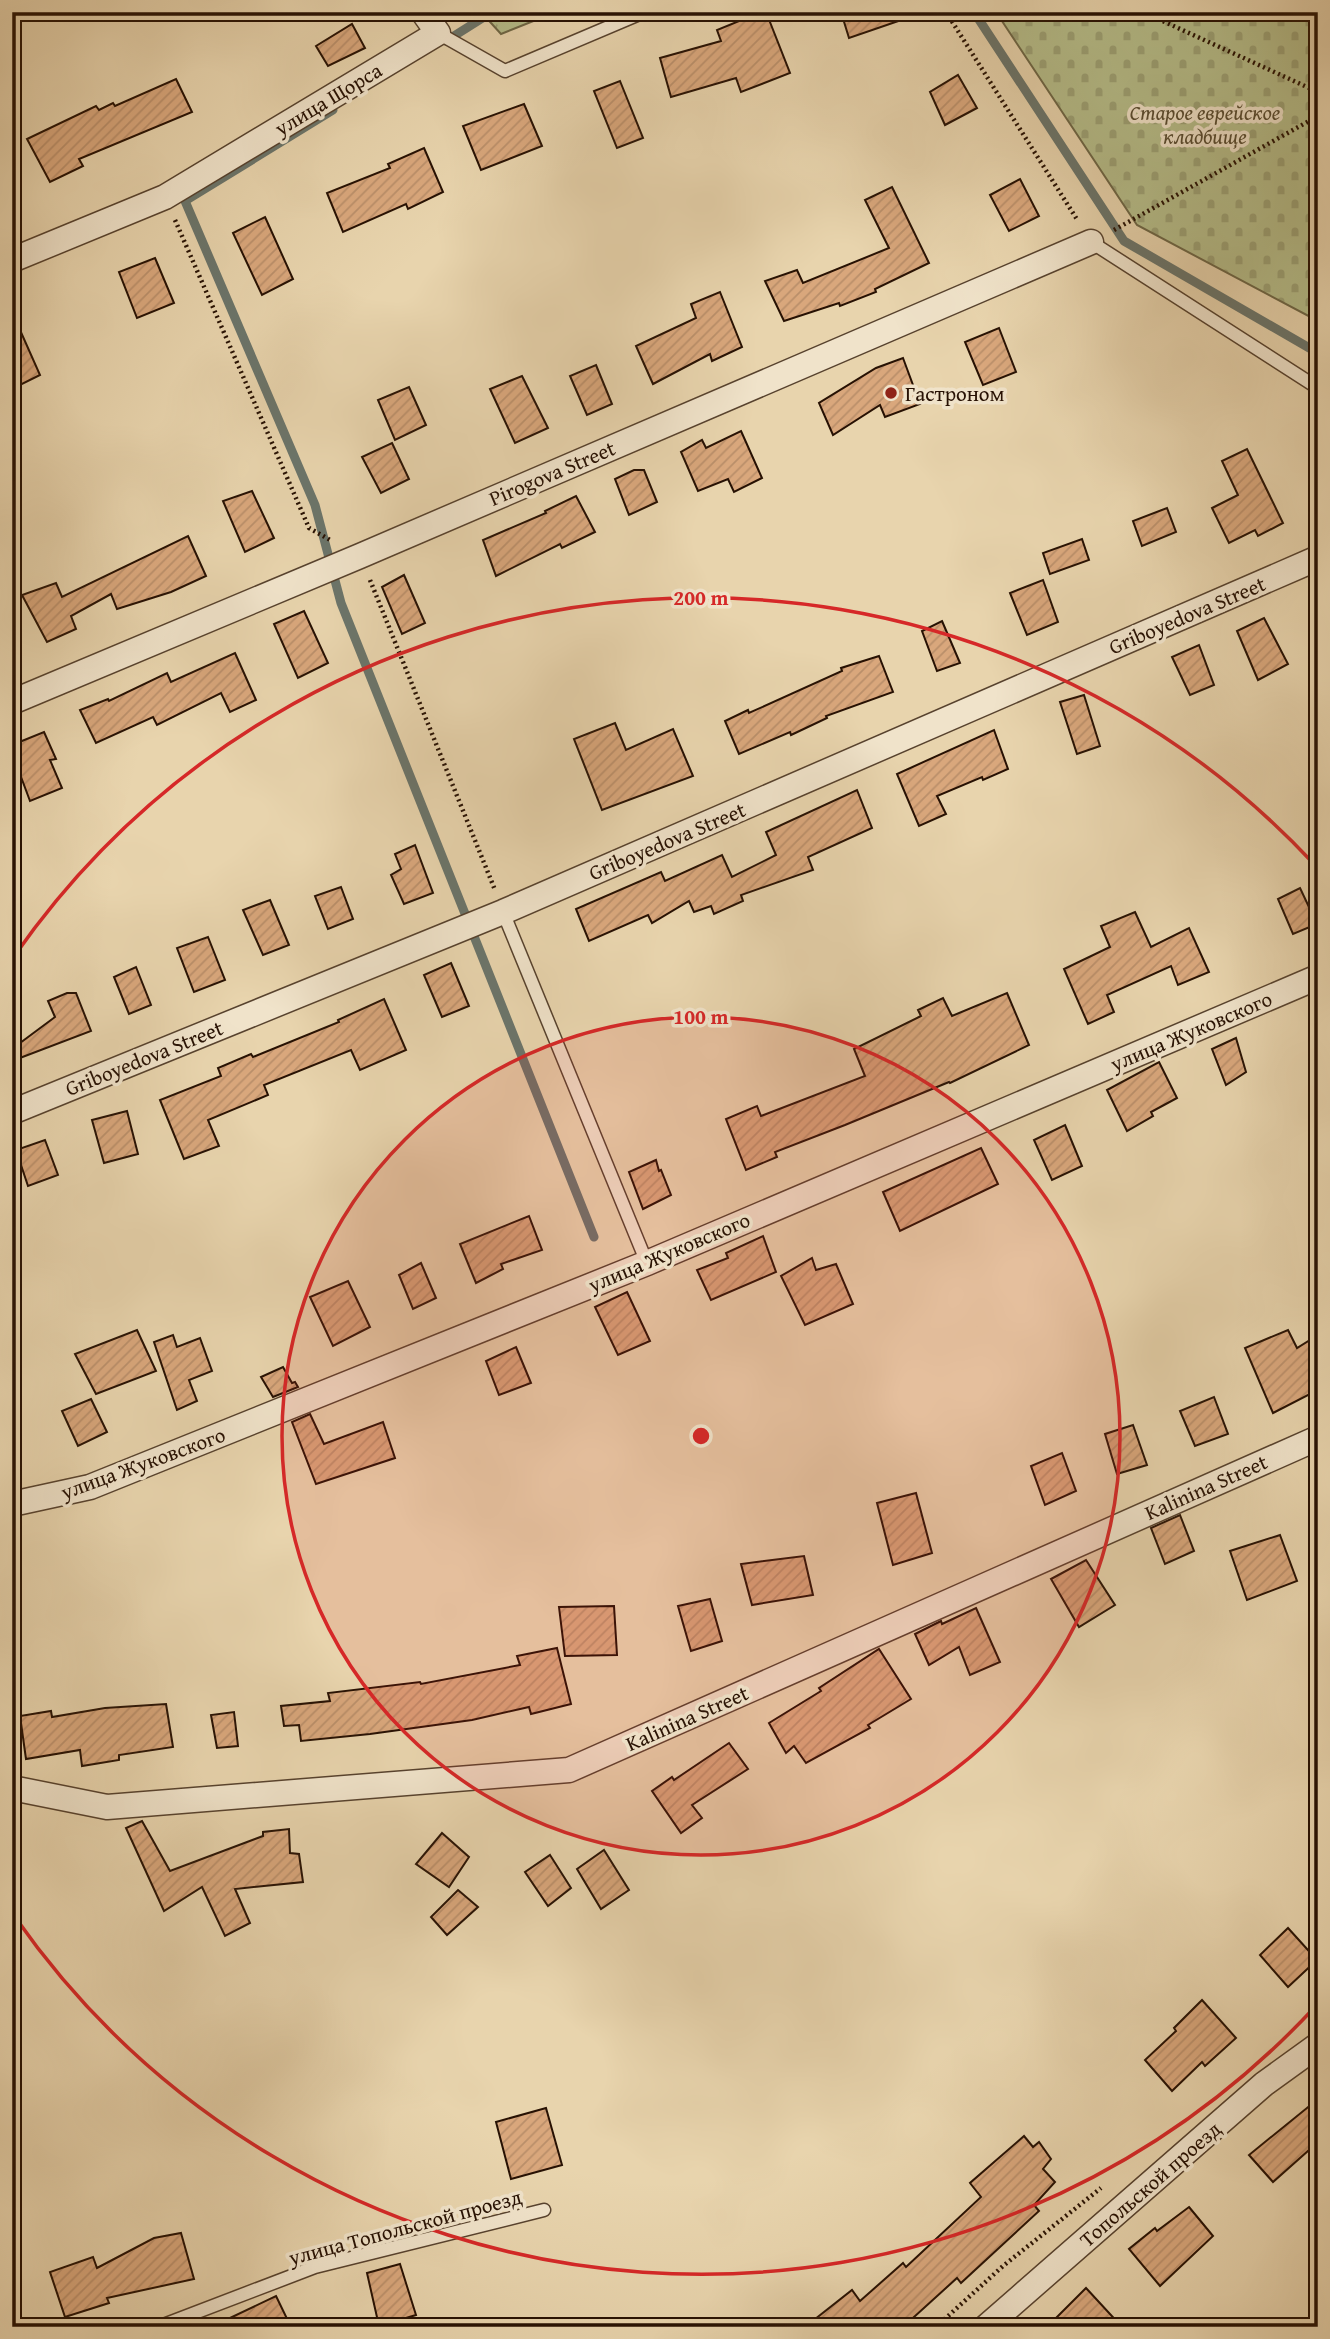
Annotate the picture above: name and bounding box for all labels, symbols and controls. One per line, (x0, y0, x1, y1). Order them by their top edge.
street label: улица Щорса (268, 55, 388, 144)
park label: Старое еврейское кладбище (1130, 97, 1280, 152)
place label: Гастроном (905, 378, 1005, 409)
marker: Гастроном (883, 385, 899, 401)
street label: Pirogova Street (484, 432, 621, 514)
street label: Griboyedova Street (1104, 568, 1271, 662)
text: 200 m (673, 582, 729, 613)
street label: Griboyedova Street (584, 794, 751, 888)
street label: улица Жуковского (1104, 983, 1277, 1079)
text: 100 m (673, 1001, 729, 1032)
street label: Griboyedova Street (60, 1012, 228, 1104)
street label: улица Жуковского (582, 1204, 755, 1300)
street label: улица Жуковского (55, 1419, 230, 1508)
centre of rings (689, 1424, 713, 1448)
street label: Kalinina Street (1140, 1446, 1273, 1528)
street label: Kalinina Street (621, 1677, 754, 1759)
street label: Топольской проезд (1072, 2113, 1228, 2254)
street label: улица Топольской проезд (284, 2181, 526, 2273)

